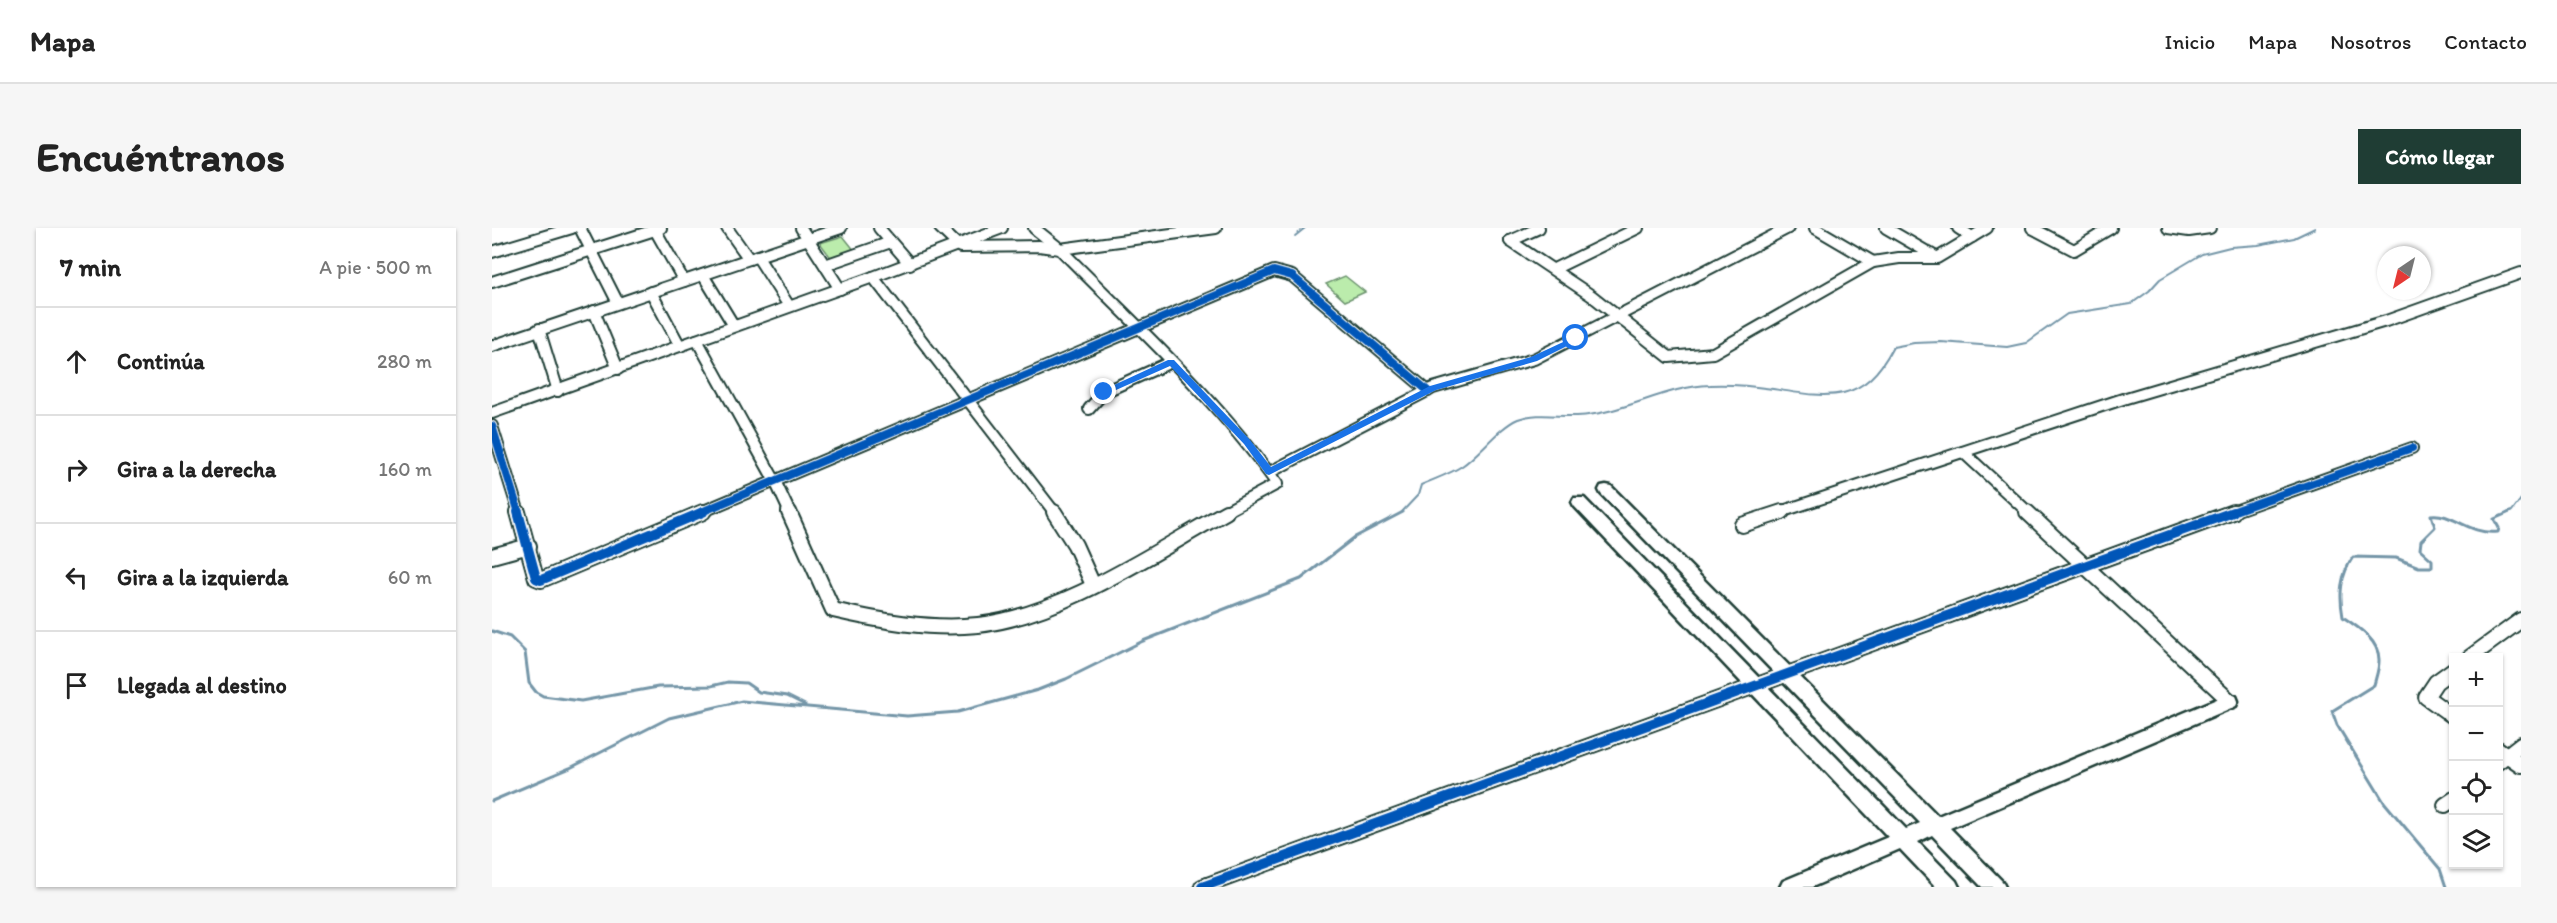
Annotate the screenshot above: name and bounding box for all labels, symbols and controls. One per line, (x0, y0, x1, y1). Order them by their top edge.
text: Mapa (30, 24, 95, 58)
text: Inicio (2165, 29, 2215, 54)
text: Mapa (2248, 29, 2297, 54)
text: Nosotros (2330, 29, 2411, 54)
text: Contacto (2444, 29, 2527, 54)
button: Cómo llegar (2358, 129, 2521, 184)
text: Encuéntranos (36, 131, 285, 182)
north arrow (2377, 246, 2431, 300)
text: 7 min (60, 251, 121, 283)
text: A pie · 500 m (319, 255, 432, 279)
route start (1562, 324, 1588, 350)
icon: ahead (60, 345, 93, 378)
text: Continúa (117, 348, 205, 375)
text: 280 m (377, 349, 432, 373)
route end (1090, 378, 1116, 404)
icon: right (60, 453, 93, 486)
text: Gira a la derecha (117, 456, 276, 483)
text: 160 m (379, 457, 432, 481)
icon: left (60, 561, 93, 594)
text: Gira a la izquierda (117, 564, 288, 591)
text: 60 m (388, 565, 432, 589)
map controls (2449, 653, 2503, 869)
button: + (2449, 653, 2503, 707)
icon: arrive (60, 669, 93, 702)
text: Llegada al destino (117, 672, 287, 699)
button: − (2449, 707, 2503, 761)
button: locate (2449, 761, 2503, 815)
button: layers (2449, 815, 2503, 869)

